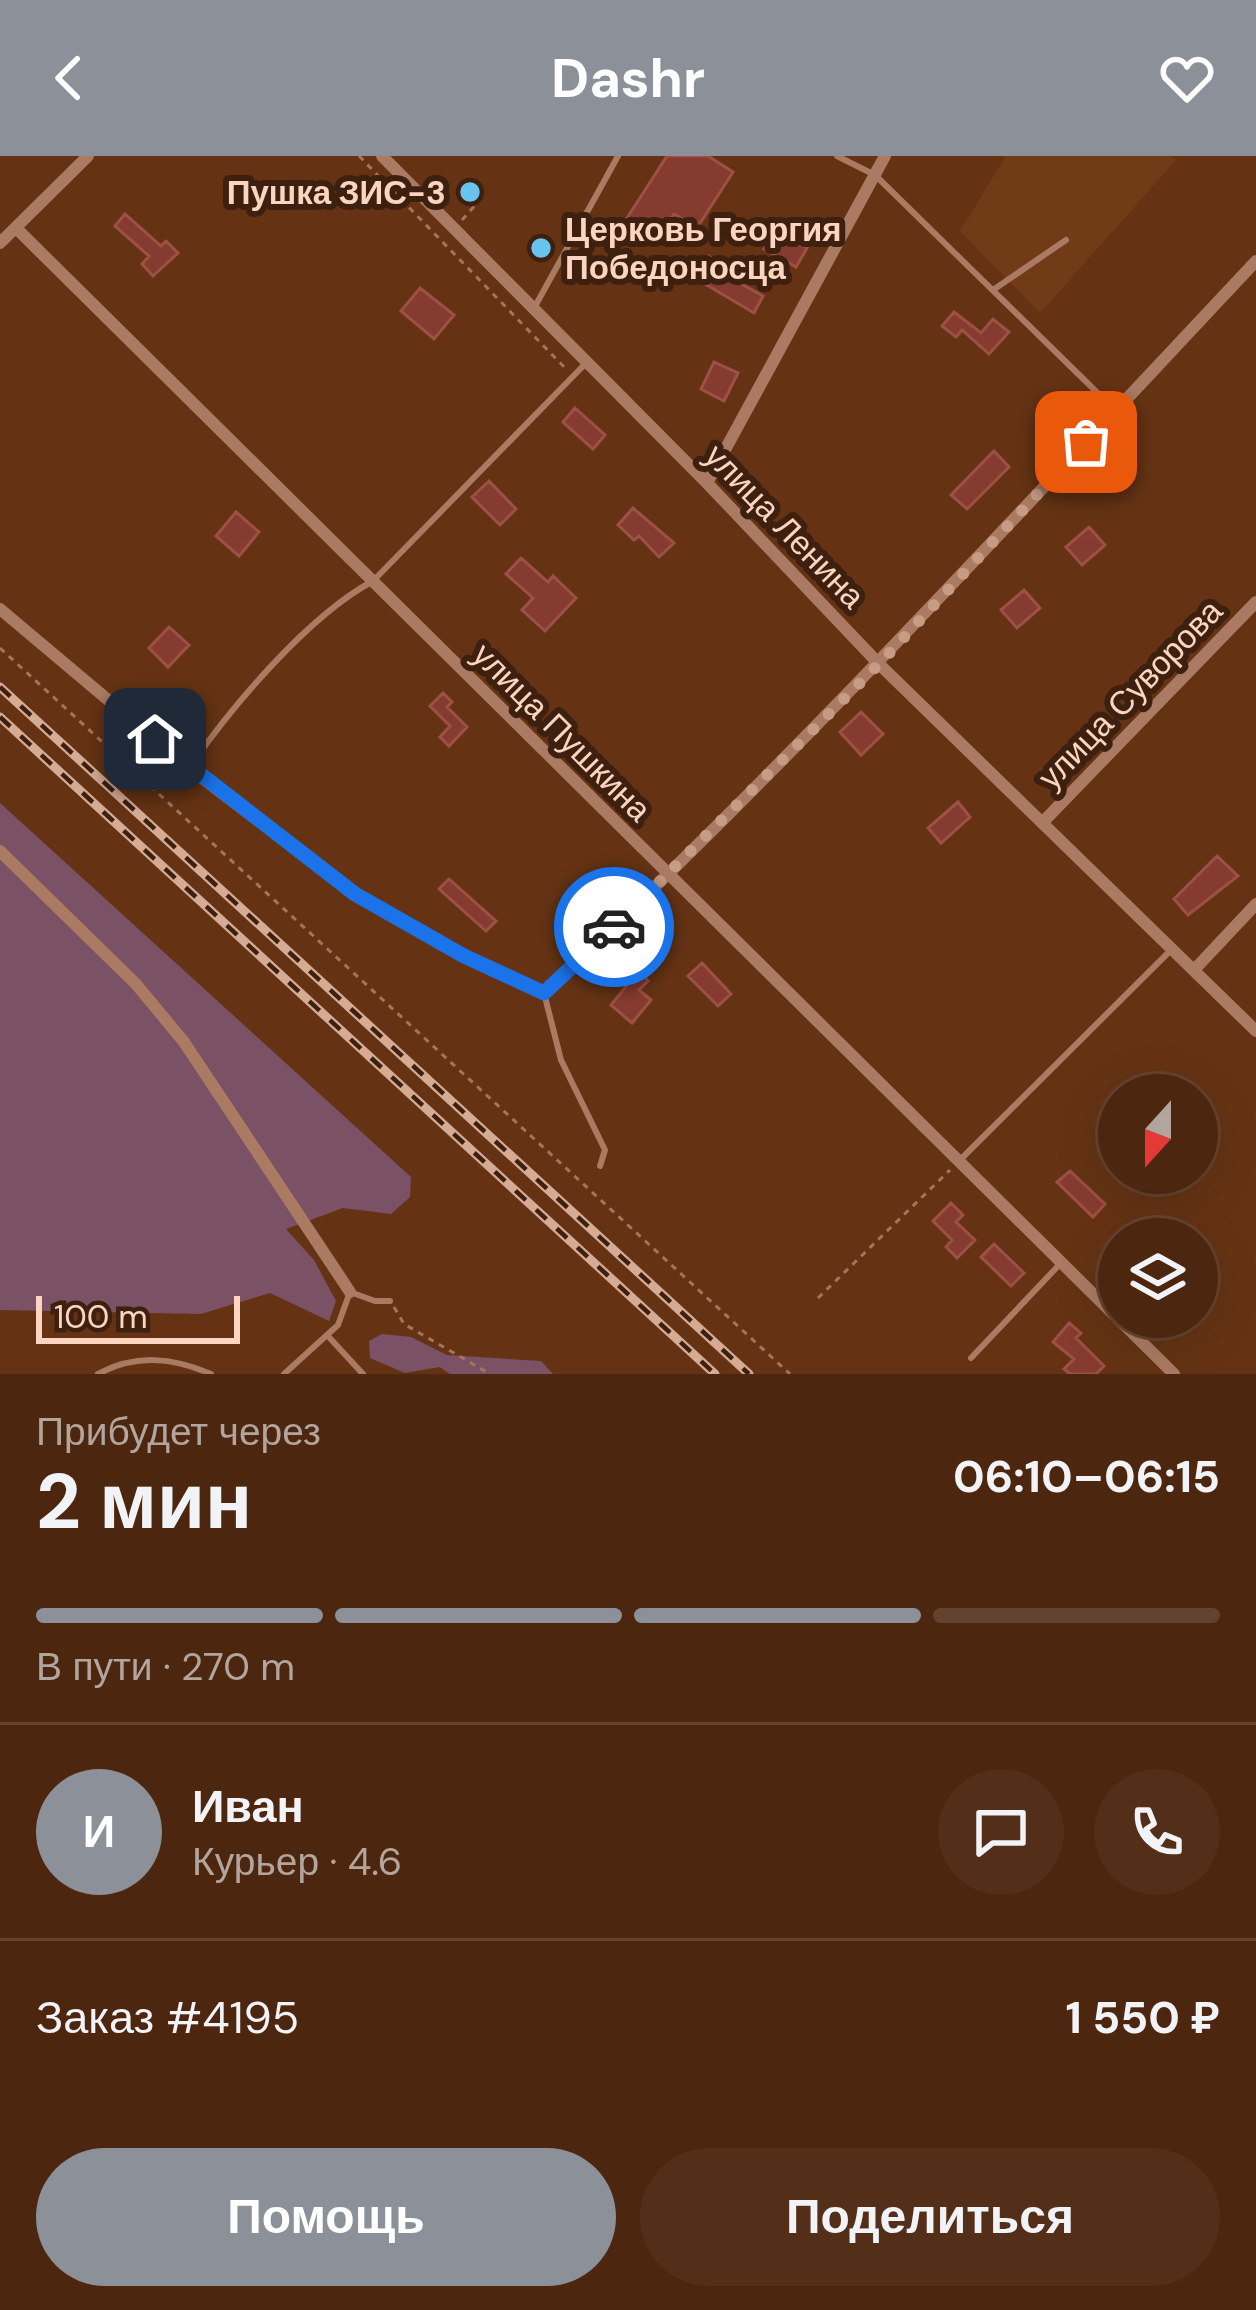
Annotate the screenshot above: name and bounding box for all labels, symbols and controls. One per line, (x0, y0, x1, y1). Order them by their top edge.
text: Dashr (551, 43, 705, 114)
icon: back (36, 45, 102, 111)
icon: heart (1154, 45, 1220, 111)
place label: Пушка ЗИС-3 (227, 171, 446, 214)
marker: Пушка ЗИС-3 (457, 179, 483, 205)
place label: Церковь Георгия Победоносца (565, 208, 842, 289)
marker: Церковь Георгия Победоносца (528, 235, 554, 261)
pin (1035, 391, 1137, 493)
icon: bag (1053, 409, 1119, 475)
street label: улица Ленина (696, 435, 875, 618)
street label: улица Суворова (1029, 590, 1232, 798)
street label: улица Пушкина (463, 633, 661, 831)
pin (104, 688, 206, 790)
icon: home (122, 706, 188, 772)
courier (554, 867, 674, 987)
icon: car (581, 894, 647, 960)
north arrow (1098, 1074, 1218, 1194)
map controls (1098, 1074, 1218, 1338)
button: layers (1098, 1218, 1218, 1338)
scale bar (36, 1290, 240, 1343)
text: 100 m (54, 1295, 148, 1338)
text: Прибудет через (36, 1406, 321, 1457)
text: 06:10–06:15 (953, 1447, 1220, 1506)
text: 2 мин (36, 1451, 252, 1552)
text: В пути · 270 m (36, 1641, 295, 1692)
button: chat (938, 1769, 1064, 1895)
button: phone (1094, 1769, 1220, 1895)
text: Иван (192, 1777, 304, 1836)
text: И (83, 1802, 115, 1861)
text: Курьер · 4.6 (192, 1836, 402, 1887)
text: Заказ #4195 (36, 1988, 299, 2047)
text: 1 550 ₽ (1065, 1988, 1220, 2047)
button: Помощь (36, 2148, 616, 2286)
button: Поделиться (640, 2148, 1220, 2286)

